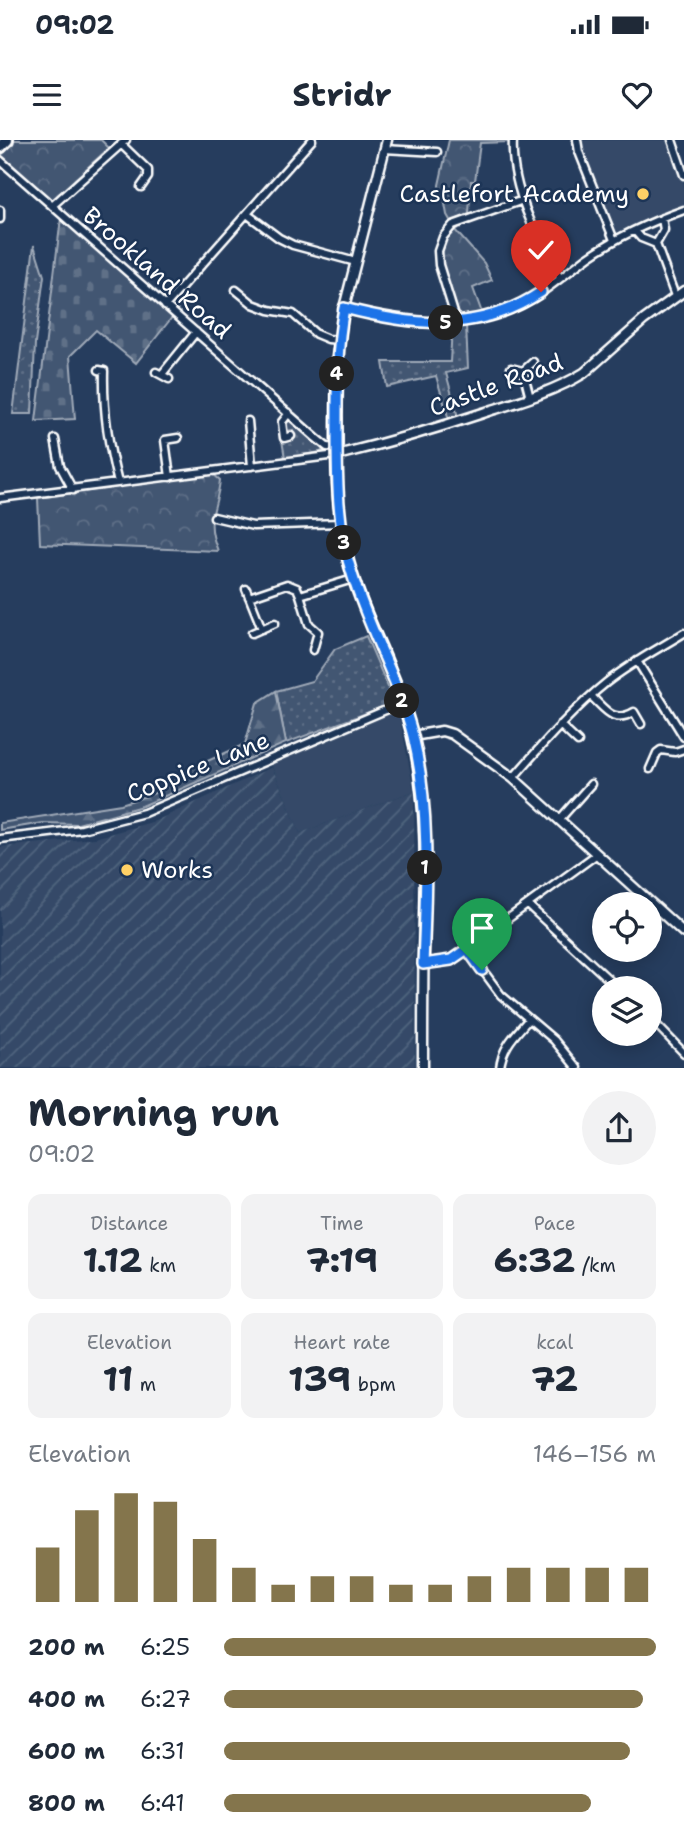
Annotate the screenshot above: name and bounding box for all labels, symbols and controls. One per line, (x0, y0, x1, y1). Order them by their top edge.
text: 09:02 (35, 7, 114, 42)
text: Stridr (292, 73, 392, 116)
icon: menu (28, 76, 66, 114)
icon: heart (618, 76, 656, 114)
place label: Castlefort Academy (400, 178, 629, 210)
marker: Castlefort Academy (635, 186, 651, 202)
street label: Brookland Road (76, 200, 238, 346)
pin (511, 220, 571, 292)
icon: check (522, 231, 560, 269)
pin: 5 (428, 306, 464, 340)
text: 5 (440, 310, 451, 335)
street label: Castle Road (425, 346, 567, 424)
pin: 4 (320, 356, 354, 392)
text: 4 (330, 361, 343, 386)
pin: 3 (326, 526, 362, 560)
text: 3 (337, 530, 350, 555)
pin: 2 (384, 684, 420, 718)
text: 2 (395, 688, 408, 713)
street label: Coppice Lane (122, 724, 274, 810)
pin: 1 (408, 850, 442, 886)
place label: Works (141, 854, 213, 886)
text: 1 (420, 855, 429, 880)
marker: Works (119, 862, 135, 878)
map controls (592, 892, 662, 1046)
button: locate (592, 892, 662, 962)
pin (452, 898, 512, 970)
icon: arrive (463, 909, 501, 947)
button: layers (592, 976, 662, 1046)
text: Morning run (28, 1087, 279, 1138)
button: share (582, 1091, 656, 1165)
text: 09:02 (28, 1139, 95, 1169)
text: Distance (90, 1211, 168, 1236)
text: Time (320, 1211, 364, 1236)
text: Pace (534, 1211, 576, 1236)
text: 1.12 (82, 1236, 143, 1283)
text: 7:19 (306, 1236, 378, 1283)
text: 6:32 (493, 1236, 575, 1283)
text: km (143, 1253, 176, 1278)
text: /km (575, 1253, 616, 1278)
text: Elevation (87, 1330, 172, 1355)
text: Heart rate (294, 1330, 390, 1355)
text: kcal (536, 1330, 573, 1355)
text: 11 (102, 1355, 133, 1402)
text: 139 (288, 1355, 351, 1402)
text: 72 (531, 1355, 578, 1402)
text: m (133, 1372, 156, 1397)
text: bpm (351, 1372, 396, 1397)
text: Elevation (28, 1439, 131, 1469)
text: 146–156 m (533, 1439, 656, 1469)
text: 200 m (28, 1632, 105, 1662)
text: 6:25 (140, 1632, 190, 1662)
text: 400 m (28, 1684, 105, 1714)
text: 6:27 (140, 1684, 191, 1714)
text: 600 m (28, 1736, 105, 1766)
text: 6:31 (140, 1736, 185, 1766)
text: 800 m (28, 1788, 105, 1818)
text: 6:41 (140, 1788, 185, 1818)

